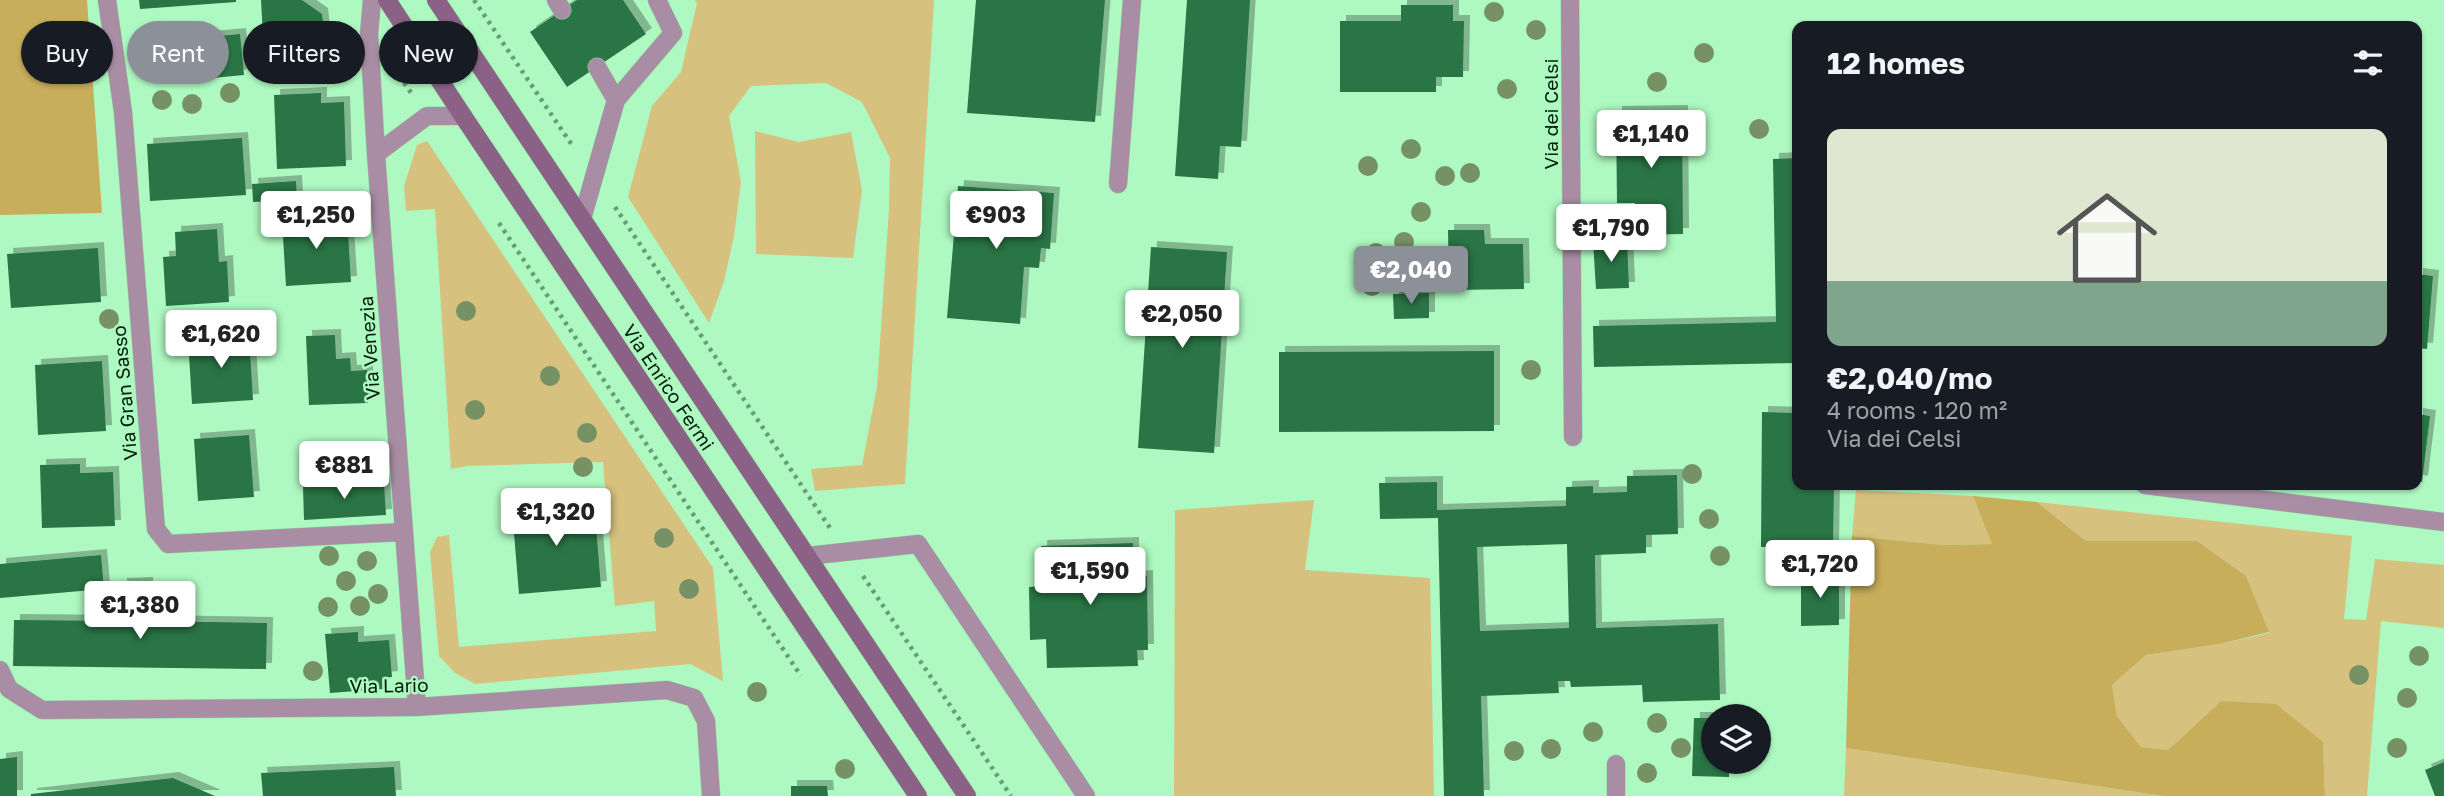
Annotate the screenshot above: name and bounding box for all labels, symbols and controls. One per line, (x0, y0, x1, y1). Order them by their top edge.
chip: Buy (21, 21, 113, 84)
chip: Rent (127, 21, 229, 84)
chip: Filters (243, 21, 365, 84)
chip: New (379, 21, 478, 84)
icon: filters (2349, 44, 2387, 82)
text: 12 homes (1827, 45, 1965, 81)
street label: Via dei Celsi (1539, 58, 1562, 170)
pin: €1,140 (1594, 110, 1708, 170)
text: €1,140 (1613, 119, 1689, 147)
icon: home (2044, 175, 2170, 301)
pin: €1,250 (259, 191, 373, 251)
pin: €903 (955, 191, 1037, 251)
text: €1,250 (277, 200, 355, 228)
text: €903 (966, 200, 1026, 228)
pin: €1,790 (1554, 204, 1668, 264)
text: €1,790 (1572, 213, 1650, 241)
pin: €2,040 (1354, 246, 1468, 306)
text: €2,040 (1370, 255, 1452, 283)
pin: €2,050 (1125, 290, 1239, 350)
street label: Via Venezia (354, 295, 384, 401)
text: €2,050 (1141, 299, 1223, 327)
pin: €1,620 (164, 310, 278, 370)
text: €1,620 (181, 319, 261, 347)
street label: Via Enrico Fermi (618, 320, 720, 454)
street label: Via Gran Sasso (107, 324, 141, 462)
text: €2,040/mo (1827, 360, 1992, 396)
text: 4 rooms · 120 m² (1827, 396, 2007, 424)
text: Via dei Celsi (1827, 424, 1961, 452)
pin: €881 (303, 442, 385, 501)
text: €881 (315, 450, 373, 478)
pin: €1,320 (499, 489, 613, 548)
text: €1,320 (517, 497, 595, 525)
pin: €1,720 (1763, 540, 1877, 600)
pin: €1,590 (1033, 548, 1147, 607)
text: €1,720 (1782, 549, 1858, 577)
text: €1,590 (1050, 556, 1130, 584)
pin: €1,380 (83, 582, 197, 641)
text: €1,380 (100, 590, 180, 618)
street label: Via Lario (349, 673, 429, 697)
map controls (1701, 704, 1771, 774)
button: layers (1701, 704, 1771, 774)

